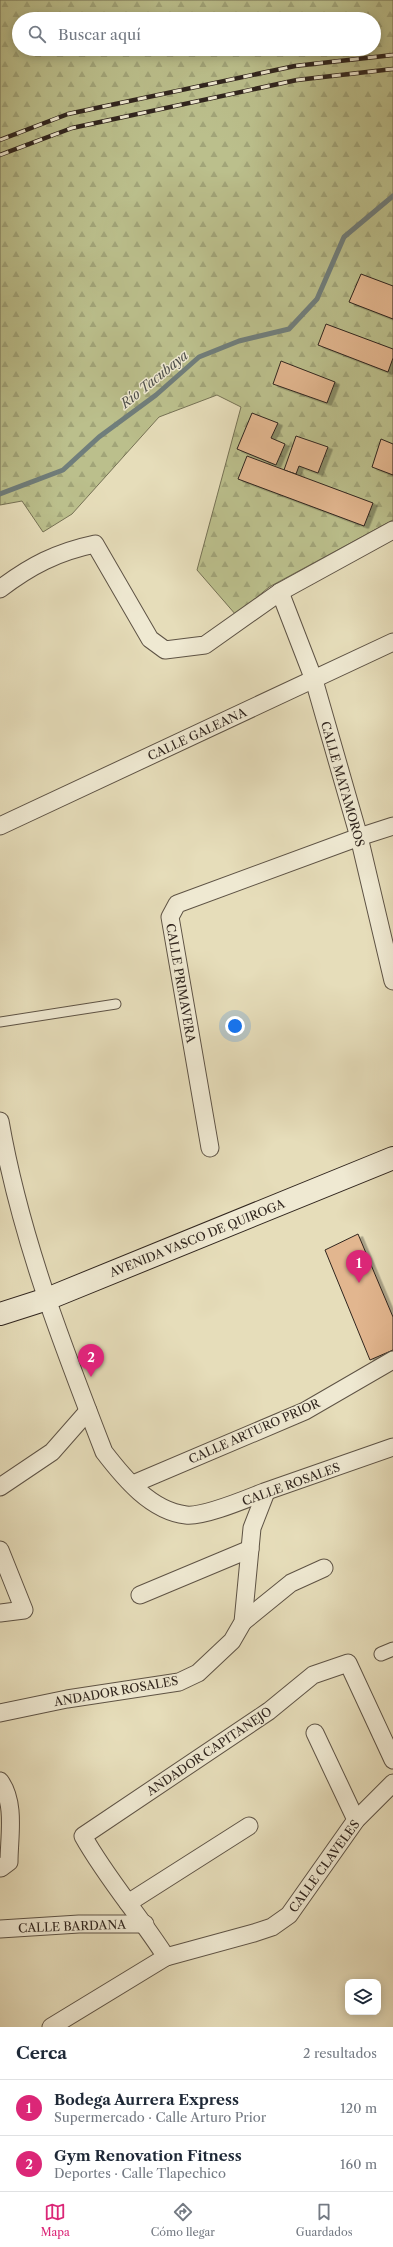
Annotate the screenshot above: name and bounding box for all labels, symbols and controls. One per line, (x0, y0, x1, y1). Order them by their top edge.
search box (12, 12, 381, 56)
icon: search (26, 23, 48, 45)
text: Buscar aquí (58, 25, 141, 44)
water label: Río Tacubaya (116, 347, 191, 412)
street label: CALLE GALEANA (145, 704, 250, 764)
street label: CALLE MATAMOROS (318, 719, 368, 849)
street label: CALLE PRIMAVERA (163, 922, 199, 1045)
your location (225, 1016, 245, 1036)
street label: AVENIDA VASCO DE QUIROGA (106, 1195, 288, 1281)
pin: 1 (346, 1250, 372, 1283)
pin: 2 (78, 1344, 104, 1377)
street label: CALLE ARTURO PRIOR (186, 1395, 323, 1467)
street label: CALLE ROSALES (240, 1459, 342, 1509)
street label: ANDADOR ROSALES (52, 1673, 179, 1709)
street label: ANDADOR CAPITANEJO (143, 1703, 275, 1799)
street label: CALLE CLAVELES (285, 1817, 363, 1915)
street label: CALLE BARDANA (18, 1917, 127, 1935)
map controls (345, 1979, 381, 2015)
button: layers (345, 1979, 381, 2015)
text: Cerca (16, 2043, 67, 2063)
text: 2 resultados (303, 2045, 377, 2061)
text: Bodega Aurrera Express (54, 2090, 239, 2109)
text: 1 (26, 2100, 32, 2116)
text: 120 m (340, 2100, 377, 2116)
text: Supermercado · Calle Arturo Prior (54, 2109, 266, 2125)
text: Gym Renovation Fitness (54, 2146, 242, 2165)
text: 2 (25, 2156, 33, 2172)
text: 160 m (340, 2156, 377, 2172)
text: Deportes · Calle Tlapechico (54, 2165, 226, 2181)
tab: Mapa (40, 2201, 70, 2239)
tab: Cómo llegar (151, 2201, 215, 2239)
tab: Guardados (296, 2201, 353, 2239)

